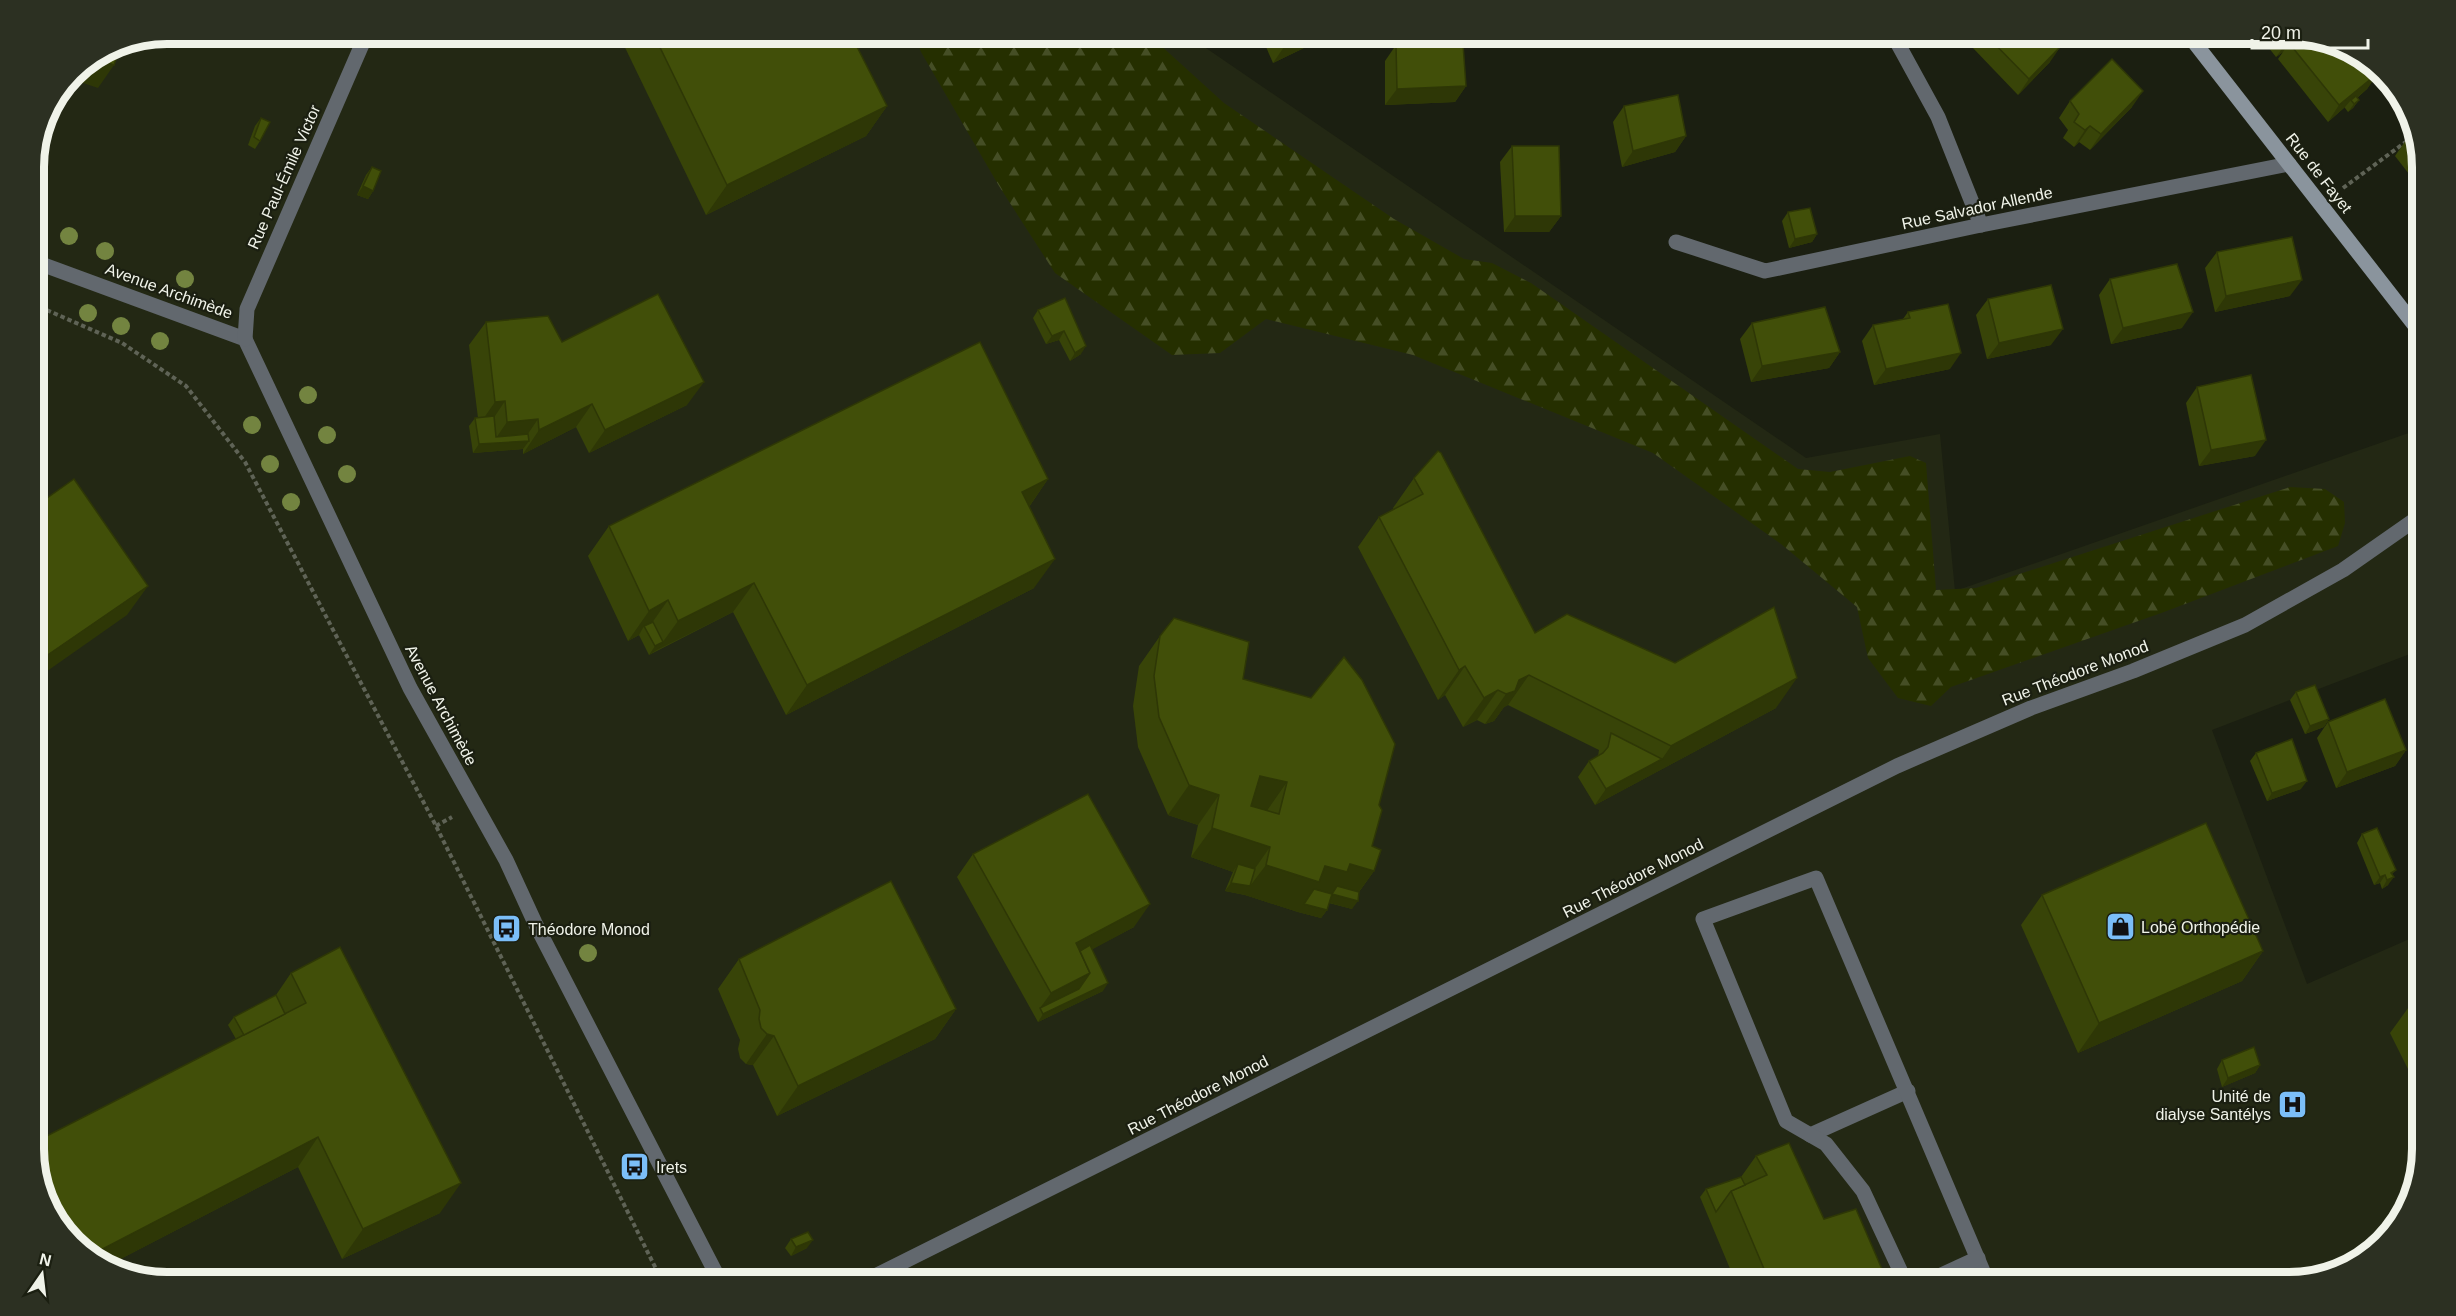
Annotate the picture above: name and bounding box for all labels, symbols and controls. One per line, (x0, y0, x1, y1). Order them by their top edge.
scale bar (2252, 12, 2368, 50)
text: 20 m (2261, 23, 2301, 43)
street label: Rue Paul-Émile Victor (244, 101, 324, 252)
street label: Rue de Fayet (2283, 130, 2356, 217)
street label: Rue Salvador Allende (1900, 184, 2054, 232)
street label: Avenue Archimède (103, 260, 235, 322)
street label: Rue Théodore Monod (1999, 637, 2151, 709)
street label: Avenue Archimède (402, 642, 480, 768)
street label: Rue Théodore Monod (1560, 835, 1706, 921)
shop icon: Lobé Orthopédie (2104, 911, 2136, 943)
bus stop icon: Théodore Monod (491, 913, 523, 945)
place label: Lobé Orthopédie (2141, 919, 2260, 936)
place label: Théodore Monod (528, 921, 650, 938)
street label: Rue Théodore Monod (1125, 1052, 1271, 1138)
place label: Unité de dialyse Santélys (2155, 1088, 2271, 1123)
hospital icon: Unité de dialyse Santélys (2276, 1089, 2308, 1121)
bus stop icon: Irets (619, 1151, 651, 1183)
place label: Irets (656, 1159, 687, 1176)
north arrow (12, 1244, 72, 1304)
text: N (38, 1250, 53, 1270)

